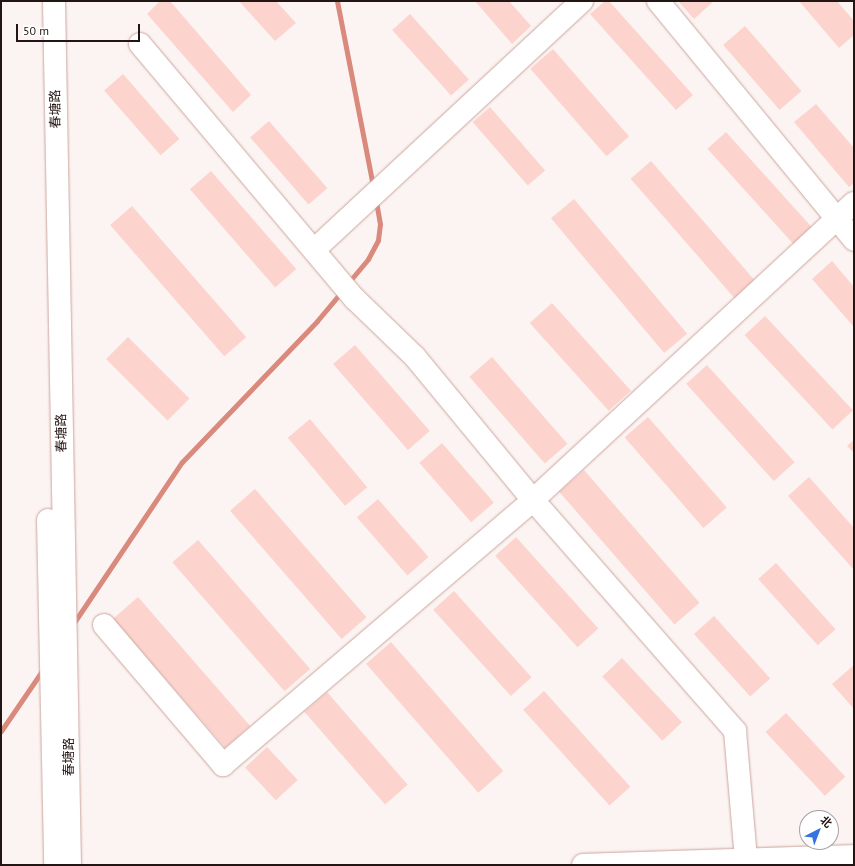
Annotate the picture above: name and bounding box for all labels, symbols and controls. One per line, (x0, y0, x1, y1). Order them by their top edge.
scale bar (18, 16, 142, 42)
text: 50 m (23, 23, 49, 38)
street label: 春塘路 (48, 89, 64, 129)
street label: 春塘路 (54, 413, 70, 453)
street label: 春塘路 (61, 738, 77, 776)
north arrow (799, 810, 839, 850)
text: 北 (818, 813, 835, 831)

